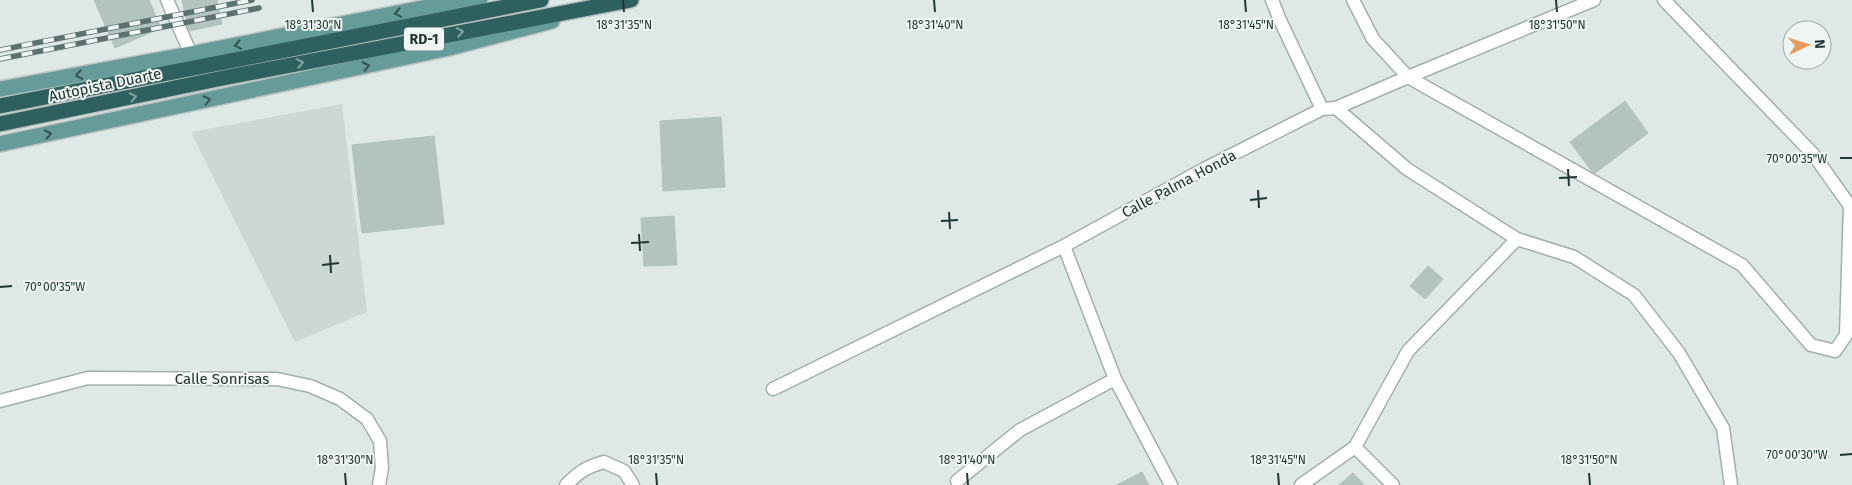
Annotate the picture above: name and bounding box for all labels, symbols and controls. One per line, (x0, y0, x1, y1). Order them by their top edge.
one-way arrow (393, 8, 402, 18)
text: 18°31'30"N (284, 18, 342, 32)
text: 18°31'35"N (596, 18, 652, 32)
text: 18°31'40"N (906, 18, 964, 32)
text: 18°31'45"N (1218, 18, 1274, 32)
text: 18°31'50"N (1528, 18, 1586, 32)
north arrow (1782, 20, 1832, 70)
road number: RD-1 (404, 28, 444, 50)
one-way arrow (455, 28, 464, 38)
one-way arrow (234, 39, 243, 50)
text: N (1811, 39, 1828, 49)
one-way arrow (296, 58, 305, 69)
one-way arrow (361, 61, 370, 72)
street label: Autopista Duarte (47, 64, 163, 106)
one-way arrow (74, 69, 83, 79)
one-way arrow (129, 92, 138, 102)
one-way arrow (202, 95, 211, 106)
one-way arrow (43, 129, 52, 140)
street label: Calle Palma Honda (1119, 146, 1239, 222)
text: 70°00'35"W (1767, 152, 1827, 166)
text: 70°00'35"W (25, 280, 85, 294)
street label: Calle Sonrisas (175, 370, 269, 388)
text: 70°00'30"W (1766, 448, 1828, 462)
text: 18°31'30"N (316, 453, 374, 467)
text: 18°31'35"N (628, 453, 684, 467)
text: 18°31'40"N (938, 453, 996, 467)
text: 18°31'45"N (1250, 453, 1306, 467)
text: 18°31'50"N (1560, 453, 1618, 467)

